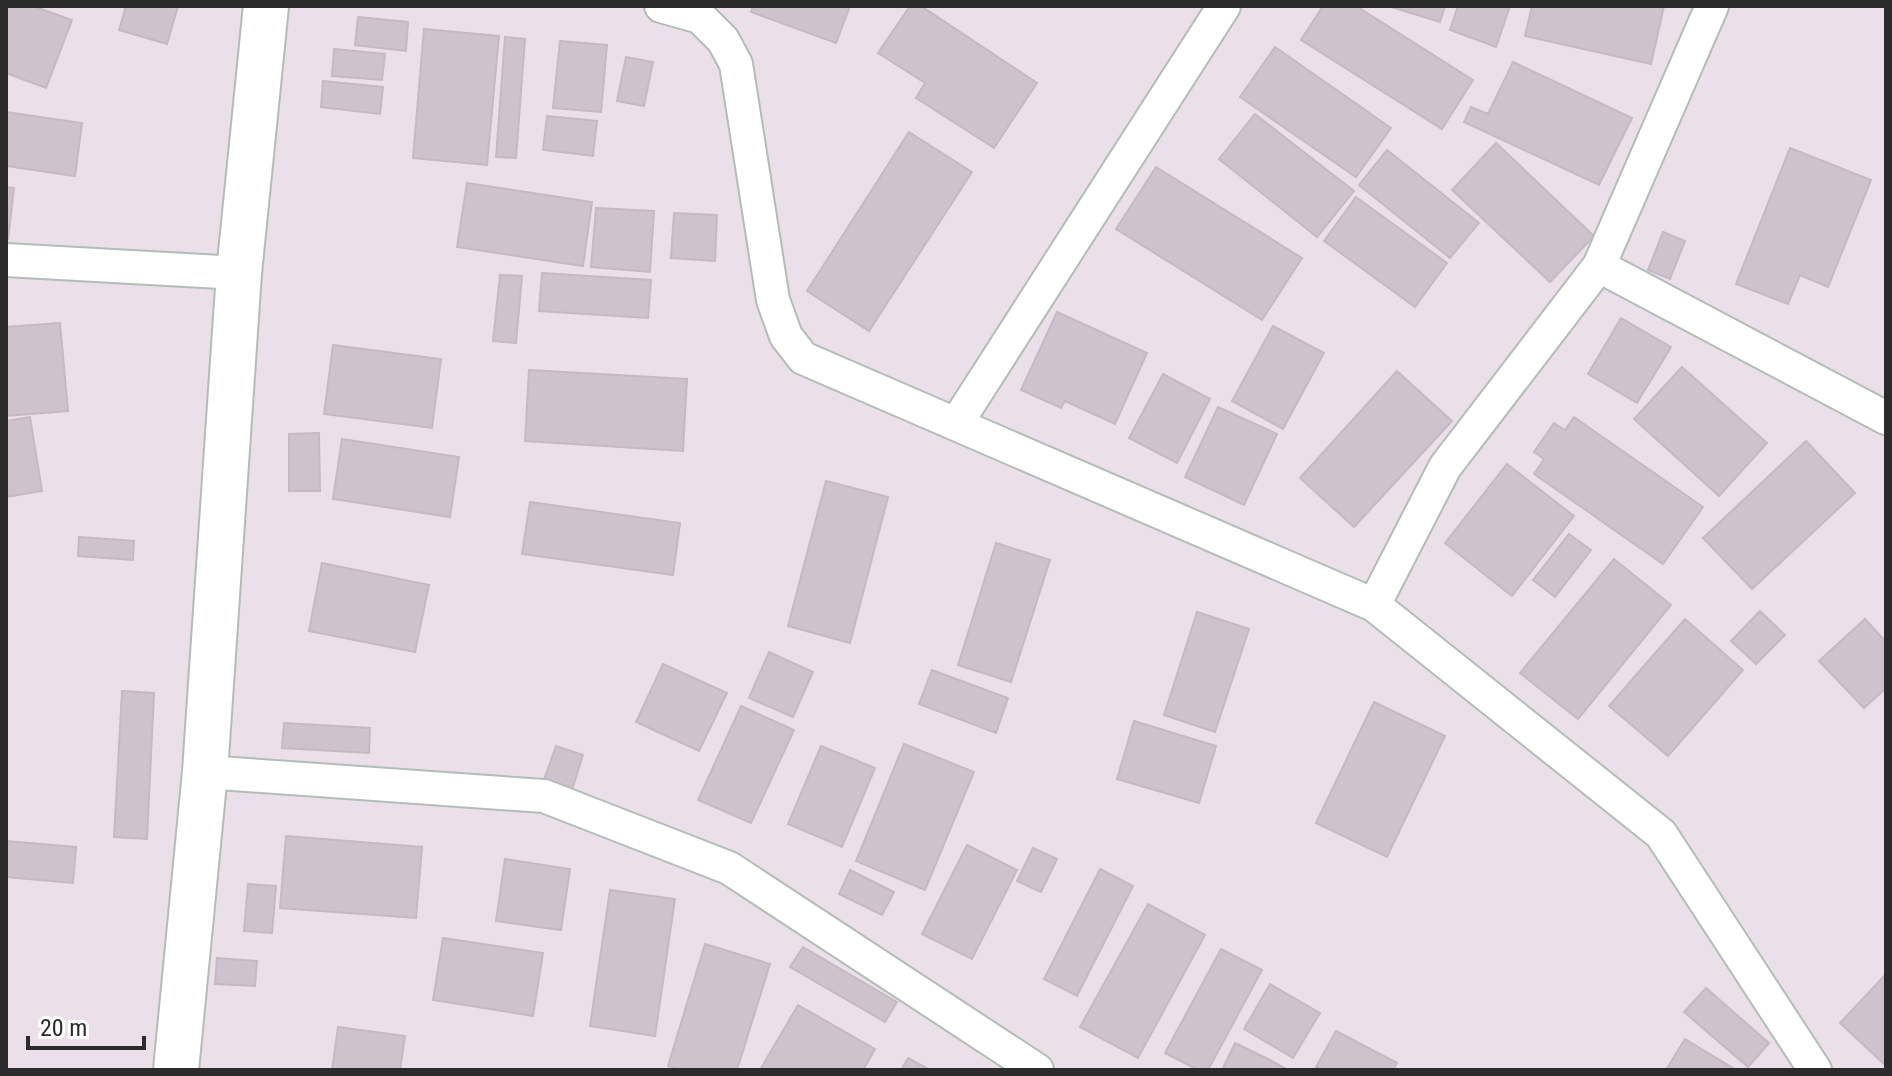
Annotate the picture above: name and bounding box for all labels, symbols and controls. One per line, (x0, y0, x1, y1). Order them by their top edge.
scale bar (28, 1000, 144, 1050)
text: 20 m (40, 1014, 87, 1042)

